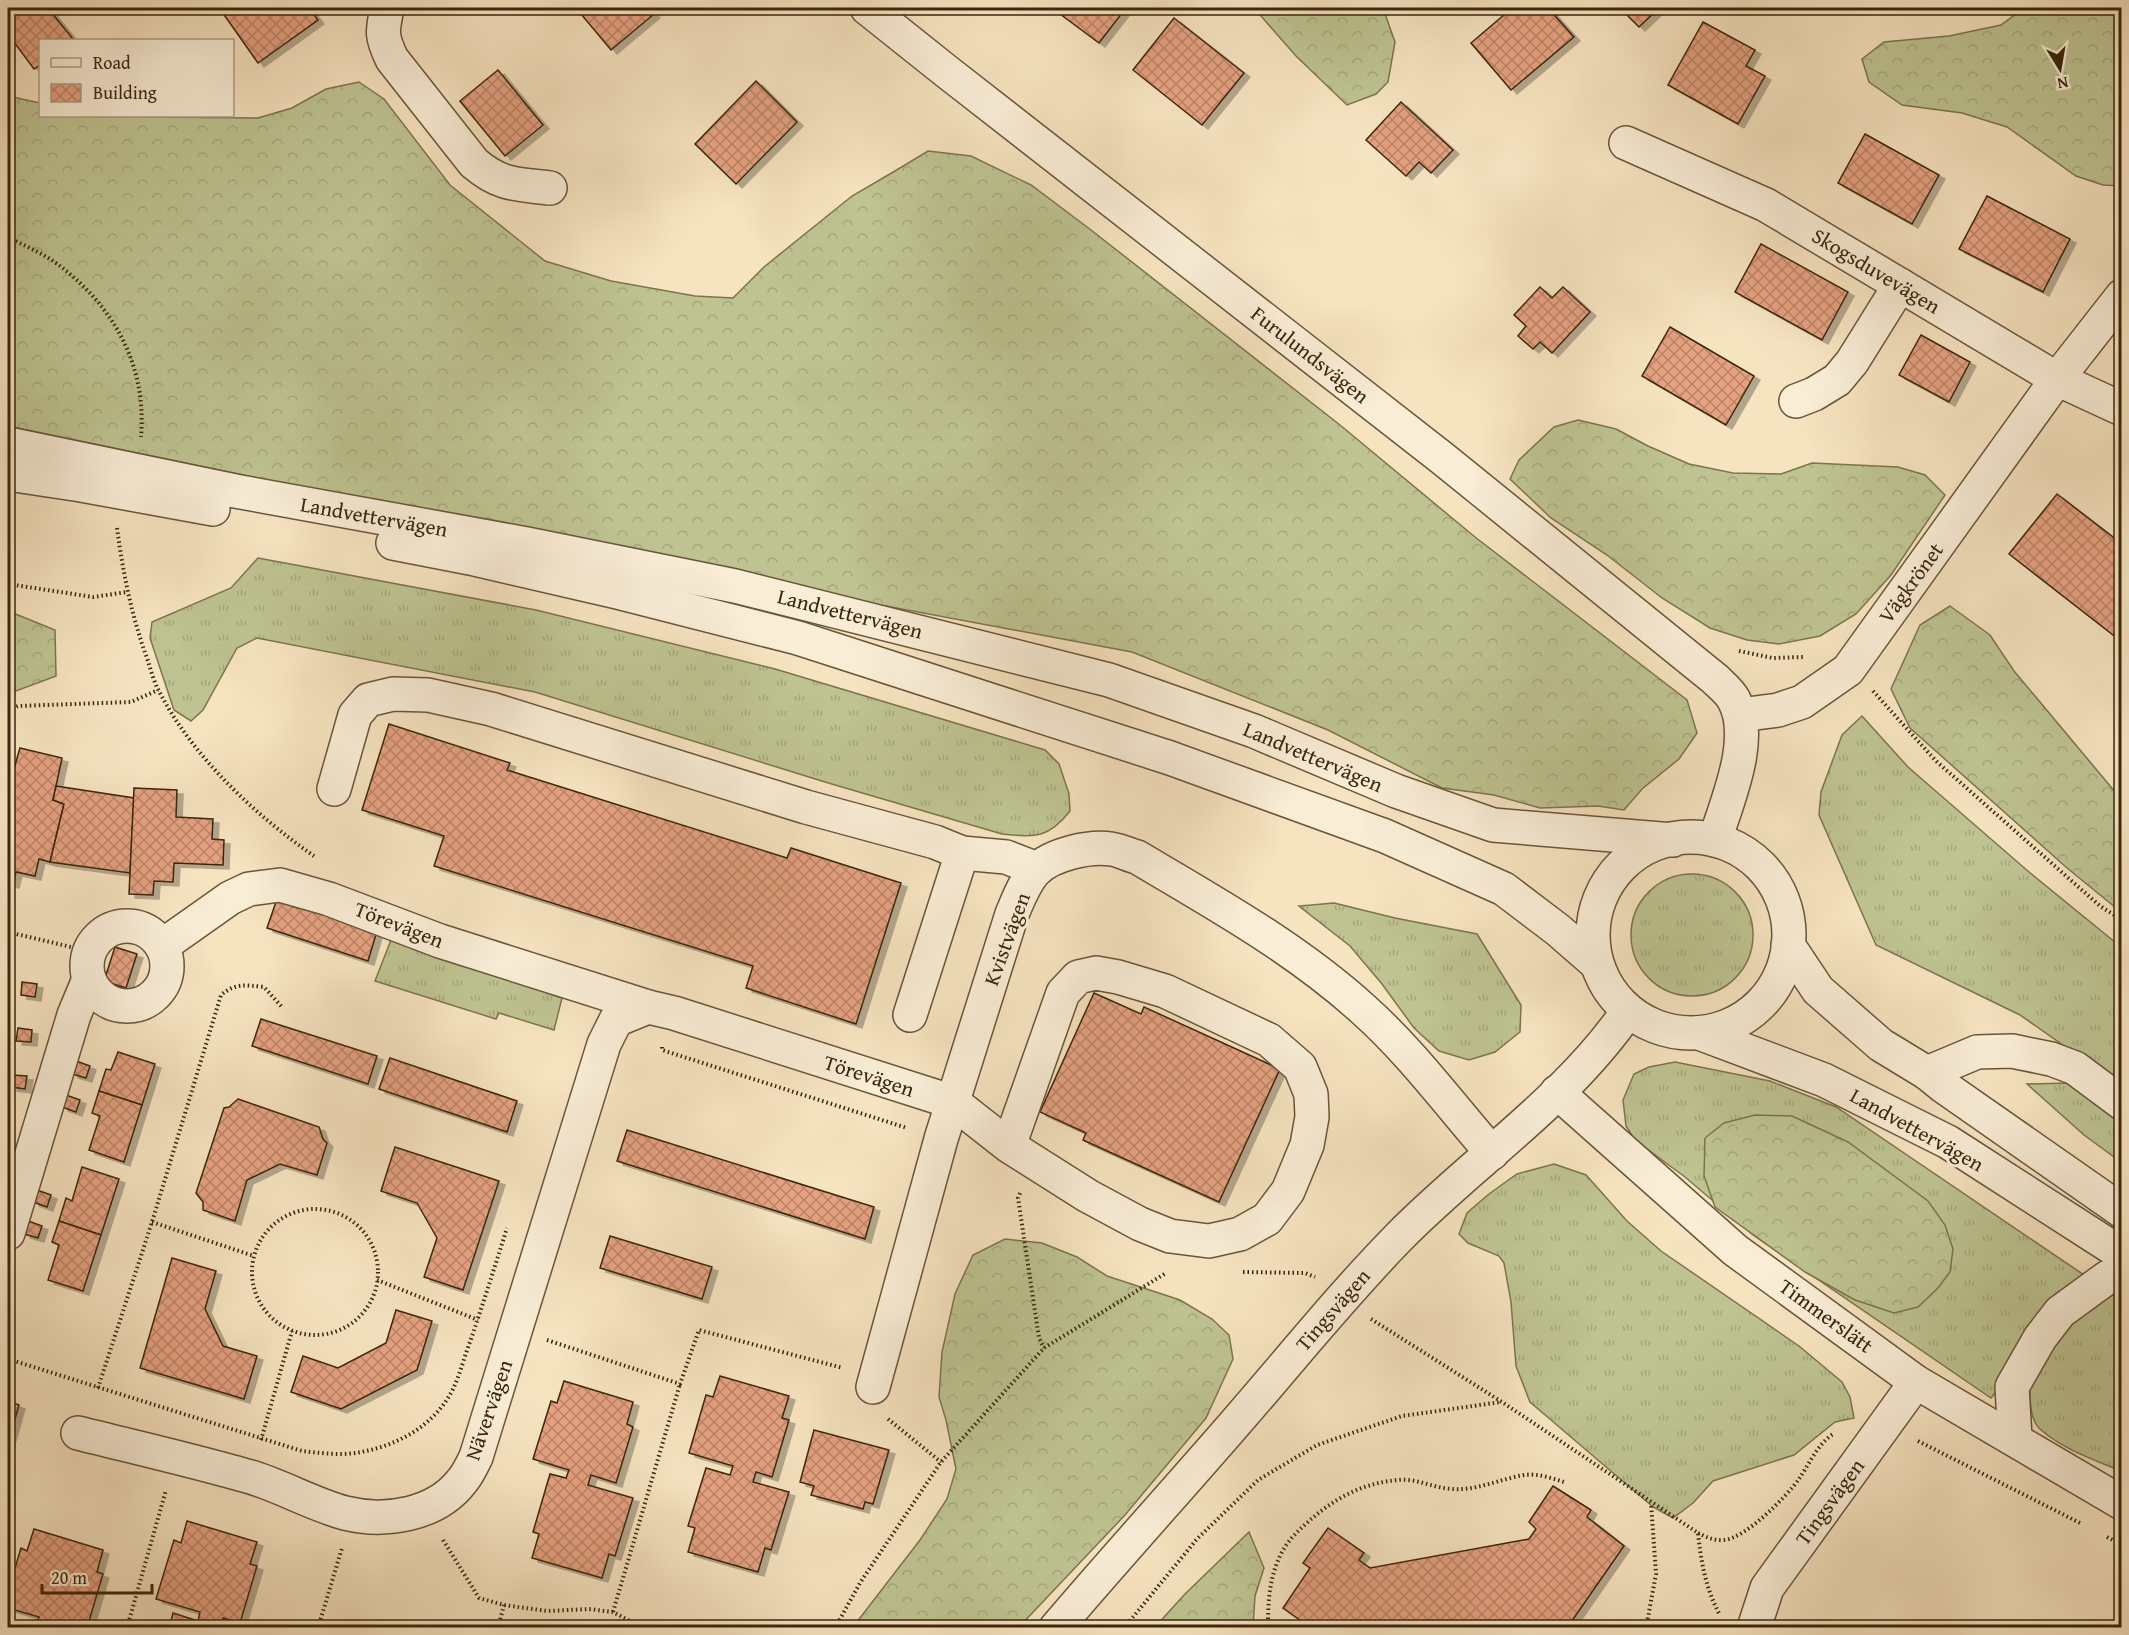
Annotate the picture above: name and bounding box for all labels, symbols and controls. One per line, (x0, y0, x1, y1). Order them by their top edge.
legend (39, 39, 234, 117)
north arrow (2030, 39, 2090, 99)
text: Road (93, 49, 131, 76)
text: N (2055, 71, 2070, 97)
text: Building (93, 79, 157, 106)
street label: Skogsduvevägen (1806, 220, 1947, 321)
street label: Furulundsvägen (1245, 298, 1376, 411)
street label: Landvettervägen (298, 488, 450, 545)
street label: Vägkrönet (1871, 535, 1951, 630)
street label: Landvettervägen (774, 580, 926, 647)
street label: Landvettervägen (1239, 713, 1388, 800)
street label: Kvistvägen (975, 888, 1038, 990)
street label: Törevägen (350, 893, 448, 956)
street label: Törevägen (820, 1046, 918, 1105)
street label: Landvettervägen (1845, 1080, 1990, 1179)
street label: Tingsvägen (1288, 1261, 1377, 1358)
street label: Timmerslätt (1773, 1271, 1880, 1361)
street label: Nävervägen (457, 1355, 520, 1464)
street label: Tingsvägen (1787, 1452, 1872, 1552)
scale bar (42, 1557, 152, 1595)
text: 20 m (51, 1564, 87, 1591)

